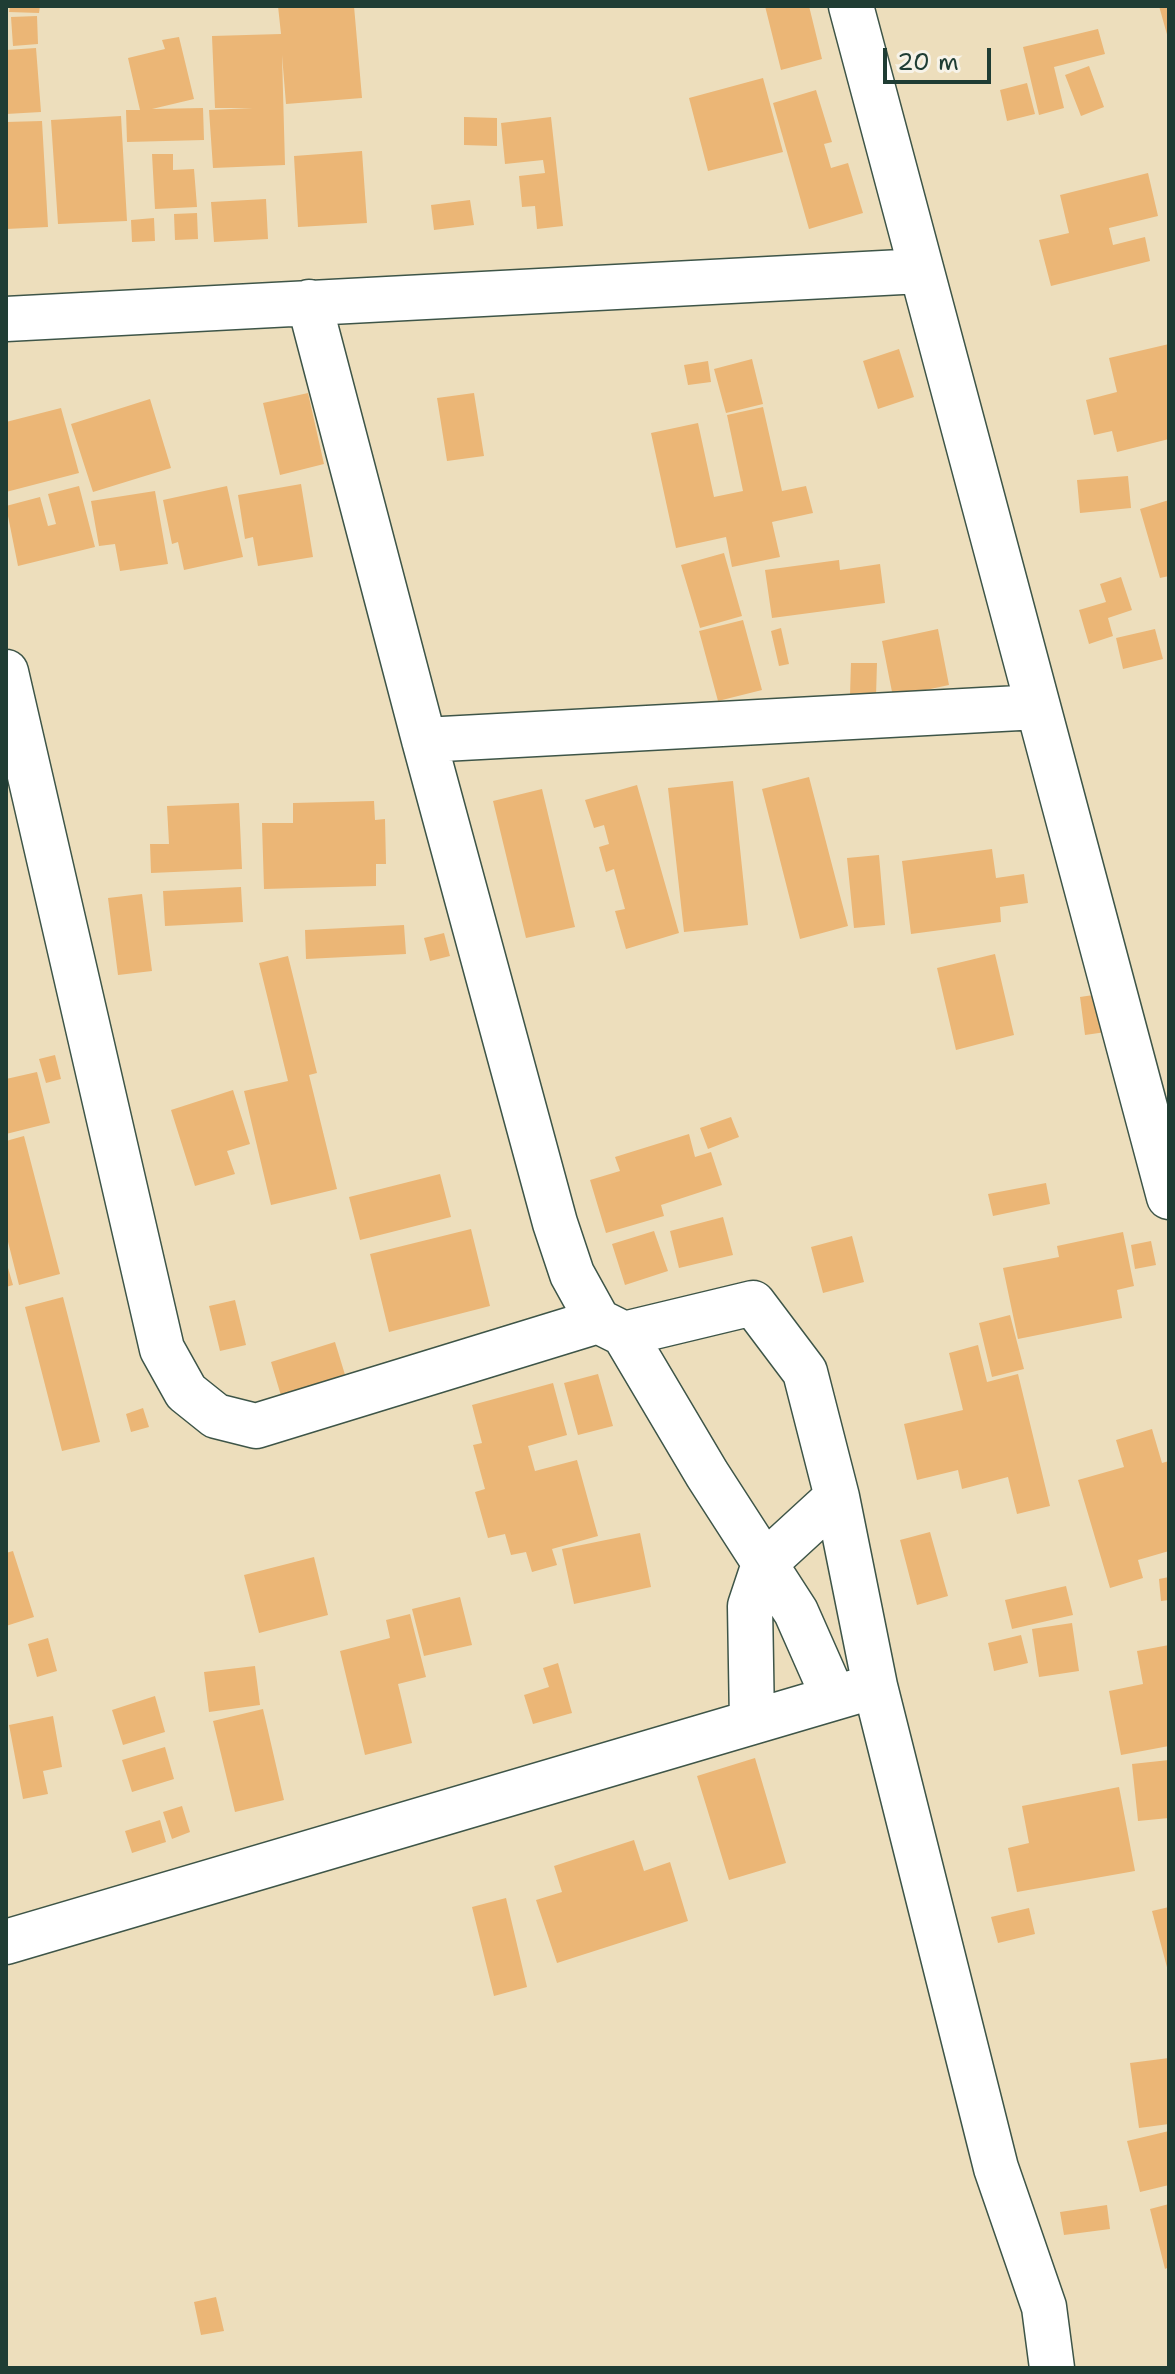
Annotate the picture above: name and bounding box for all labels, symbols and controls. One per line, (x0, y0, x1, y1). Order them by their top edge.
scale bar (887, 32, 995, 82)
text: 20 m (897, 46, 959, 78)

